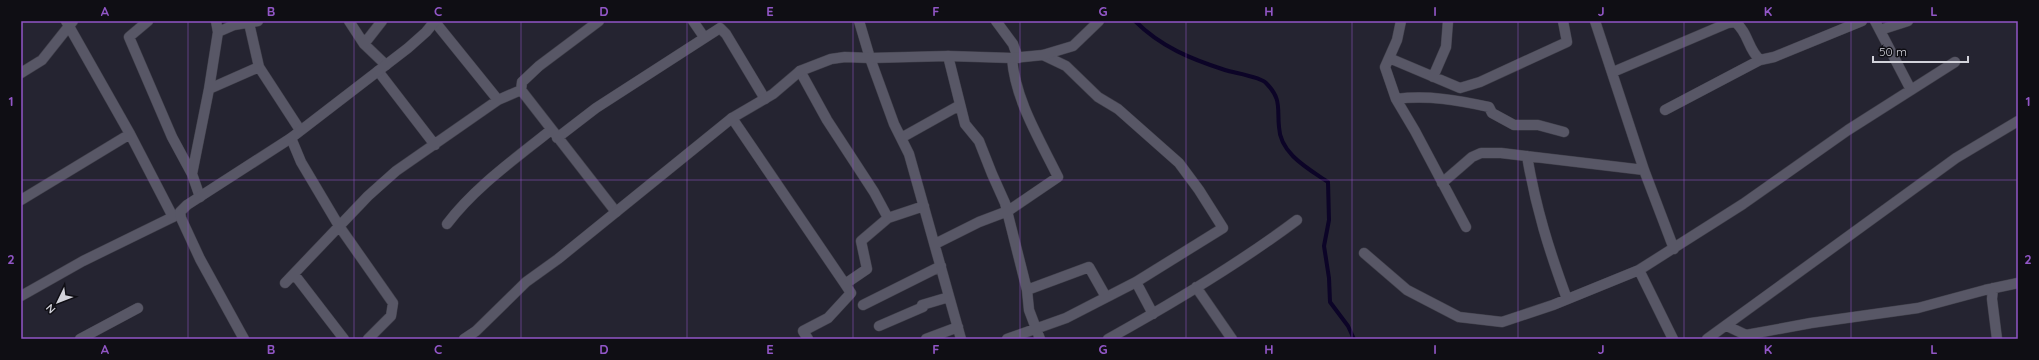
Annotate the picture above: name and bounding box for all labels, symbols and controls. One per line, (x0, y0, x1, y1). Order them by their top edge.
text: A (101, 3, 110, 19)
text: B (267, 3, 275, 19)
text: C (434, 3, 442, 19)
text: D (599, 3, 609, 19)
text: E (766, 3, 774, 19)
text: F (932, 3, 940, 19)
text: G (1098, 3, 1108, 19)
text: H (1264, 3, 1274, 19)
text: I (1433, 3, 1437, 19)
text: J (1597, 3, 1605, 19)
text: K (1764, 3, 1773, 19)
text: L (1930, 3, 1938, 19)
scale bar (1873, 38, 1968, 64)
text: 50 m (1879, 44, 1907, 59)
text: 1 (8, 93, 14, 109)
text: 1 (2025, 93, 2031, 109)
text: 2 (7, 251, 15, 267)
text: 2 (2024, 251, 2032, 267)
north arrow (38, 282, 78, 322)
text: N (43, 301, 59, 317)
text: A (101, 341, 110, 357)
text: B (267, 341, 275, 357)
text: C (434, 341, 442, 357)
text: D (599, 341, 609, 357)
text: E (766, 341, 774, 357)
text: F (932, 341, 940, 357)
text: G (1098, 341, 1108, 357)
text: H (1264, 341, 1274, 357)
text: I (1433, 341, 1437, 357)
text: J (1597, 341, 1605, 357)
text: K (1764, 341, 1773, 357)
text: L (1930, 341, 1938, 357)

